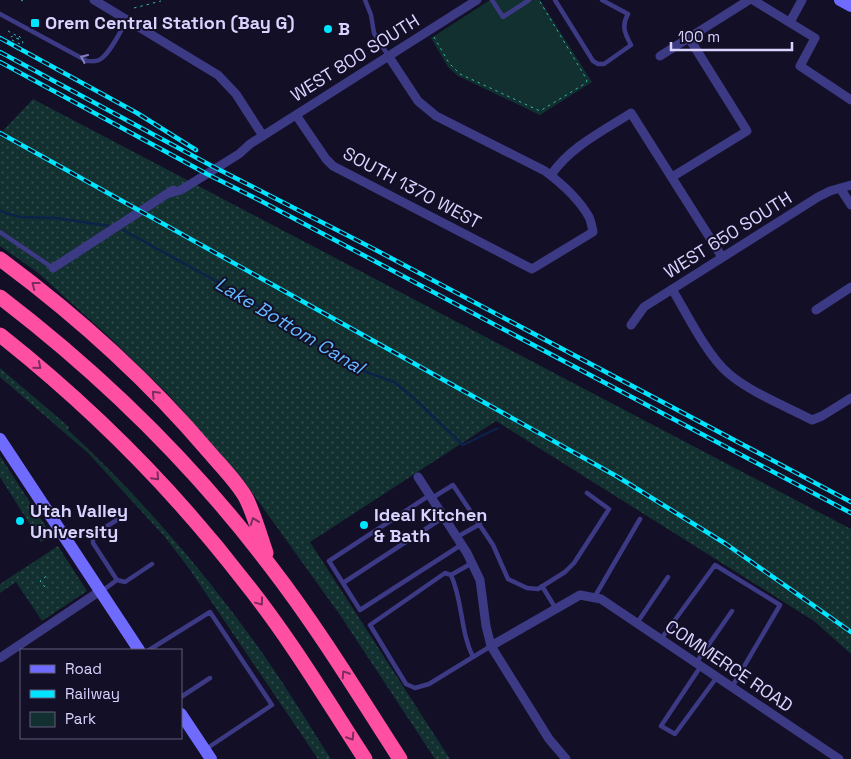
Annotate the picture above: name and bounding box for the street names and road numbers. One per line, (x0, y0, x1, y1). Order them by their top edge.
street label: WEST 800 SOUTH (286, 9, 423, 106)
street label: SOUTH 1370 WEST (339, 141, 486, 234)
street label: WEST 650 SOUTH (660, 186, 796, 283)
street label: COMMERCE ROAD (661, 614, 797, 717)

